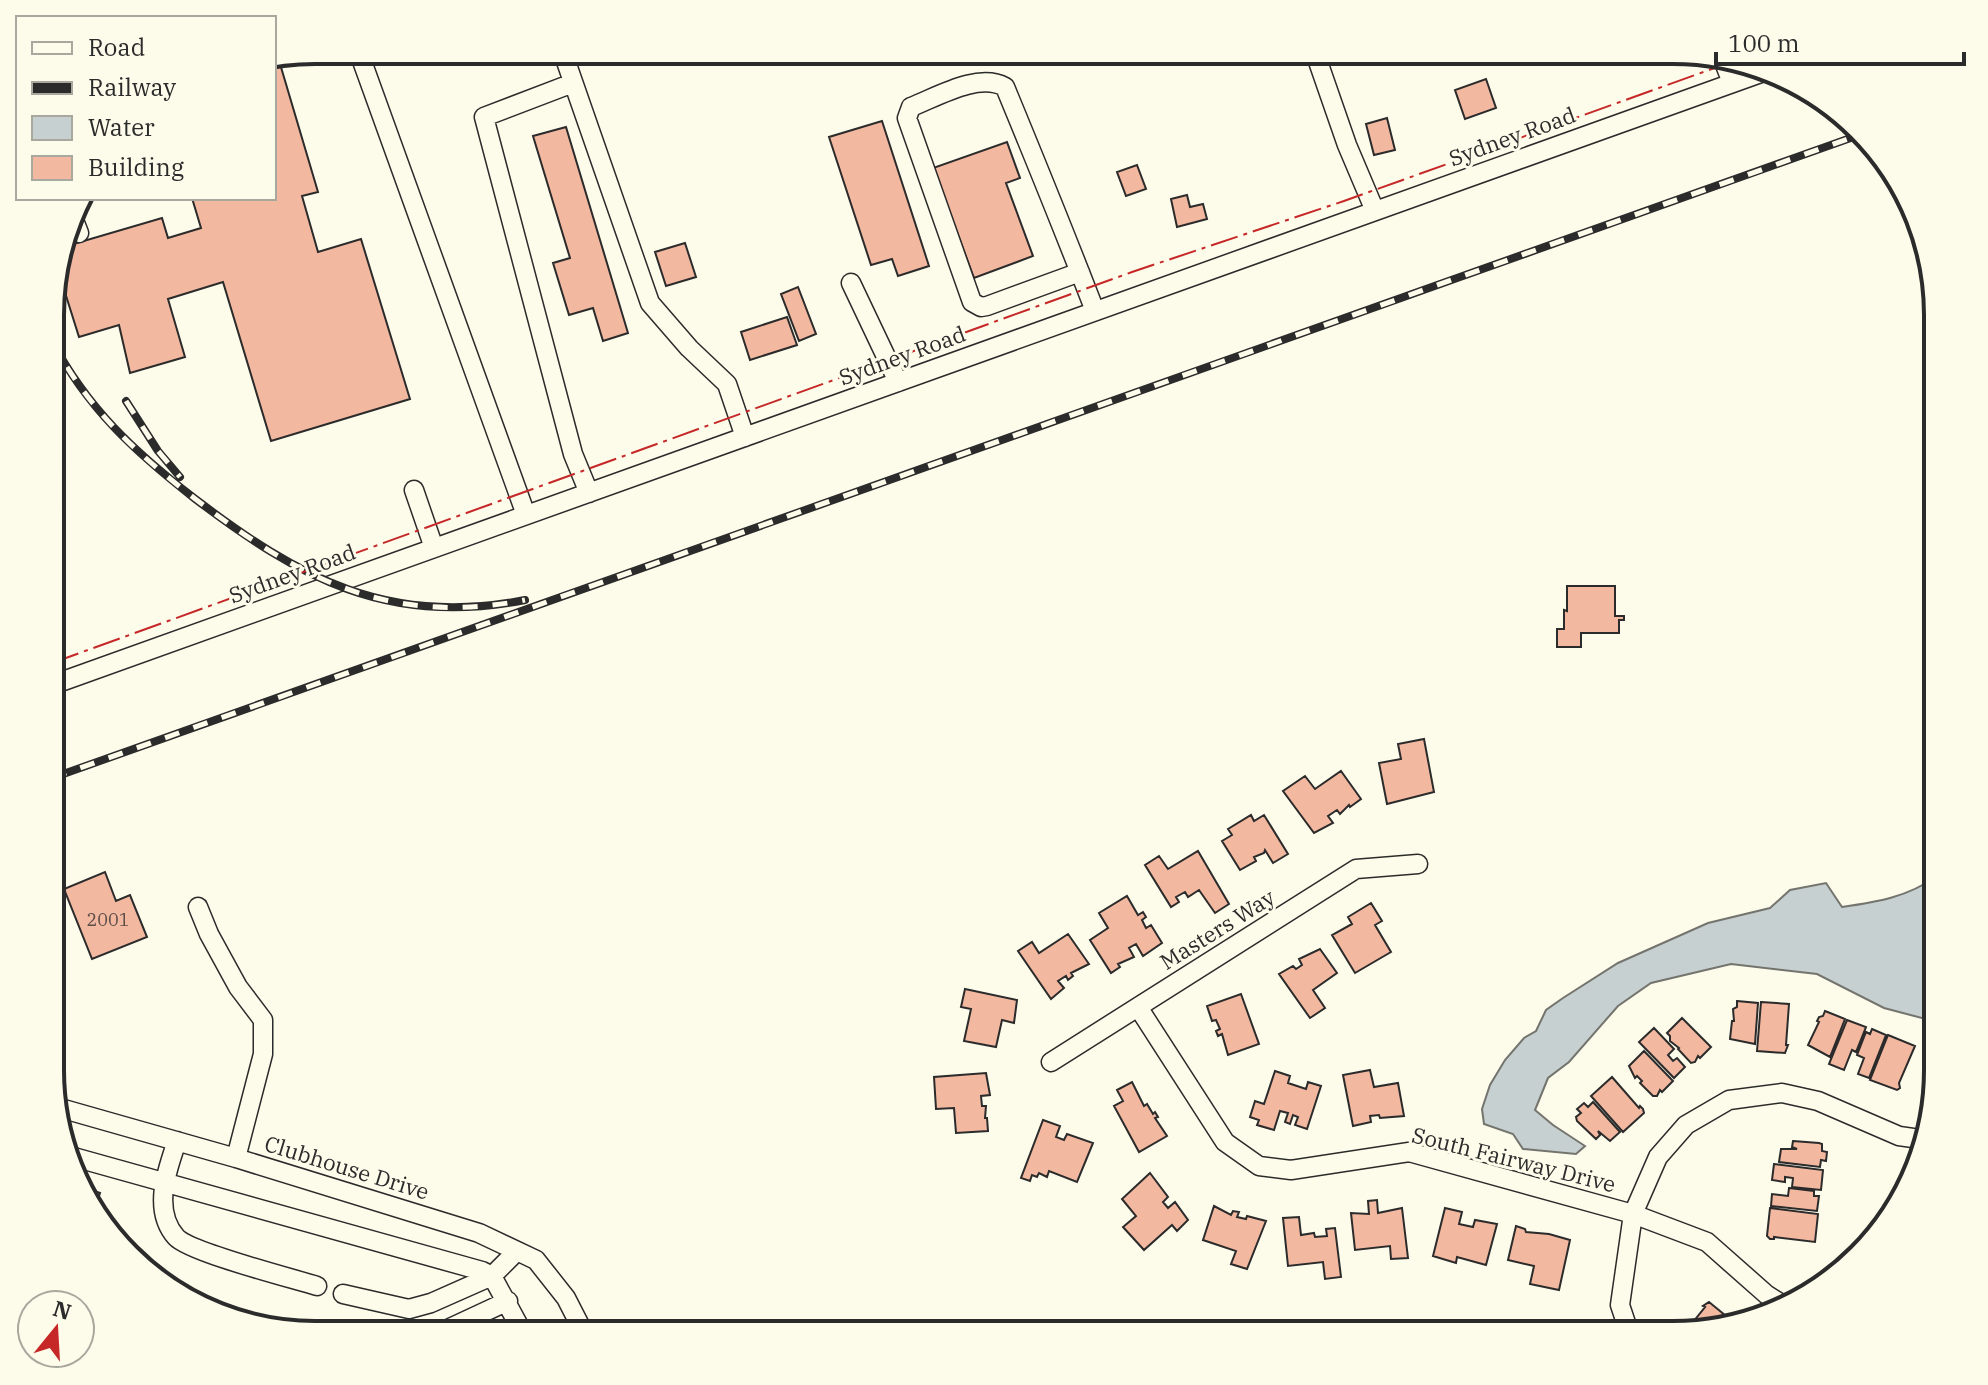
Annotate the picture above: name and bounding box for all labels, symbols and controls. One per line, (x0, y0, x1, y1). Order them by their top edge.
legend (16, 16, 276, 200)
scale bar (1716, 16, 1964, 66)
text: 100 m (1728, 27, 1800, 59)
text: Road (88, 31, 145, 63)
text: Railway (88, 71, 176, 103)
street label: Sydney Road (1445, 100, 1579, 172)
text: Water (88, 111, 155, 143)
text: Building (88, 151, 184, 183)
street label: Sydney Road (835, 319, 969, 391)
street label: Sydney Road (225, 537, 359, 609)
street label: Masters Way (1154, 882, 1280, 976)
house number: 2001 (86, 908, 130, 931)
street label: South Fairway Drive (1409, 1120, 1619, 1198)
street label: Clubhouse Drive (261, 1128, 433, 1206)
north arrow (16, 1289, 96, 1369)
text: N (50, 1293, 75, 1326)

